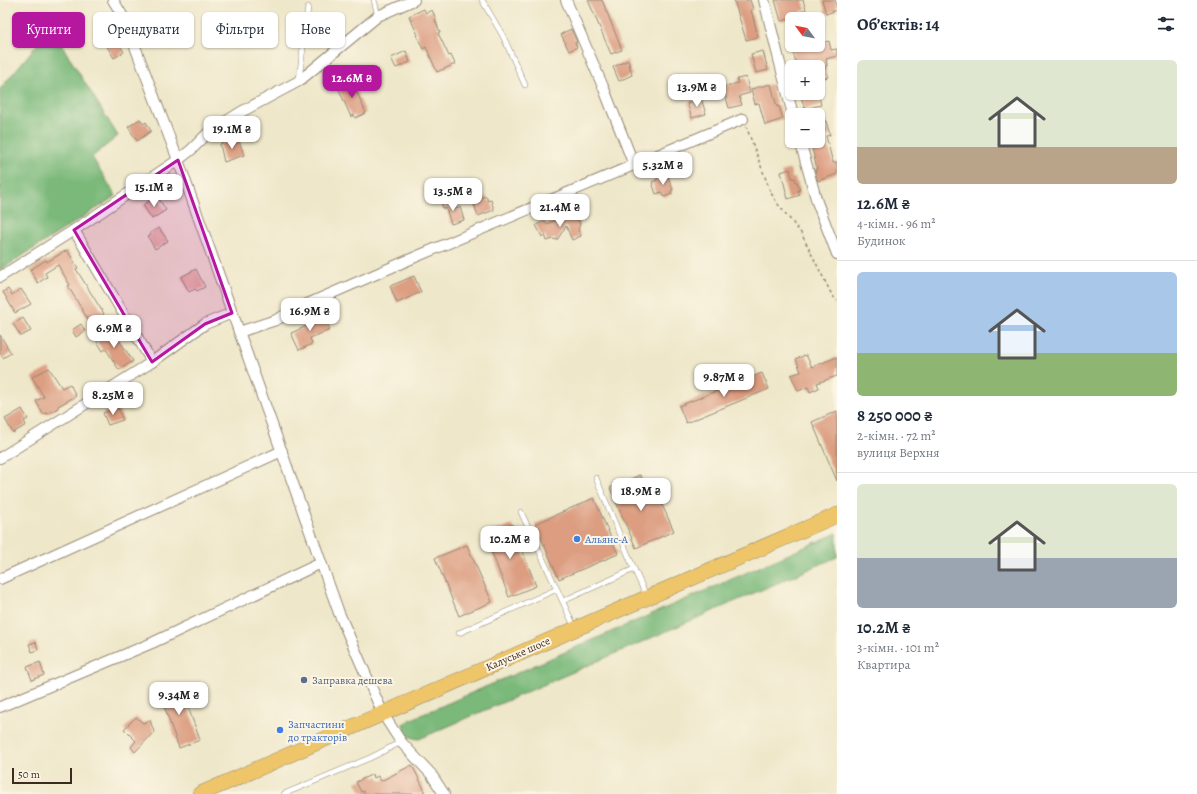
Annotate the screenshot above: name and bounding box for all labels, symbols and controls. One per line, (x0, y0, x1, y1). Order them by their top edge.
chip: Купити (12, 12, 85, 48)
chip: Орендувати (93, 12, 194, 48)
chip: Фільтри (202, 12, 278, 48)
chip: Нове (286, 12, 345, 48)
north arrow (785, 12, 825, 52)
map controls (785, 12, 825, 148)
text: Об’єктів: 14 (857, 13, 939, 36)
icon: filters (1155, 13, 1177, 35)
button: + (785, 60, 825, 100)
pin: 12.6M ₴ (315, 65, 389, 99)
text: 12.6M ₴ (332, 69, 372, 86)
pin: 13.9M ₴ (660, 74, 734, 108)
text: 13.9M ₴ (677, 78, 717, 95)
icon: home (981, 86, 1053, 158)
button: − (785, 108, 825, 148)
pin: 19.1M ₴ (195, 116, 269, 150)
text: 19.1M ₴ (212, 120, 252, 137)
pin: 5.32M ₴ (626, 152, 700, 186)
text: 5.32M ₴ (642, 156, 684, 173)
pin: 15.1M ₴ (117, 174, 191, 208)
text: 15.1M ₴ (135, 178, 173, 195)
pin: 13.5M ₴ (416, 178, 490, 212)
text: 13.5M ₴ (433, 182, 473, 199)
text: 12.6M ₴ (857, 192, 910, 215)
pin: 21.4M ₴ (523, 194, 597, 228)
text: 21.4M ₴ (540, 198, 580, 215)
text: 4-кімн. · 96 m² (857, 215, 936, 232)
text: Будинок (857, 232, 906, 249)
pin: 16.9M ₴ (273, 298, 347, 332)
icon: home (981, 298, 1053, 370)
text: 16.9M ₴ (290, 302, 330, 319)
pin: 6.9M ₴ (81, 315, 147, 349)
text: 6.9M ₴ (96, 319, 132, 336)
pin: 9.87M ₴ (687, 364, 761, 398)
text: 9.87M ₴ (703, 368, 745, 385)
pin: 8.25M ₴ (76, 382, 150, 416)
text: 8.25M ₴ (92, 386, 134, 403)
text: 8 250 000 ₴ (857, 404, 933, 427)
text: 2-кімн. · 72 m² (857, 427, 936, 444)
text: вулиця Верхня (857, 444, 940, 461)
pin: 18.9M ₴ (604, 478, 678, 512)
text: 18.9M ₴ (621, 482, 661, 499)
icon: home (981, 510, 1053, 582)
pin: 10.2M ₴ (473, 526, 547, 560)
text: 10.2M ₴ (489, 530, 531, 547)
place label: Альянс-А (584, 532, 629, 547)
marker: Альянс-А (572, 534, 582, 544)
text: 10.2M ₴ (857, 616, 911, 639)
street label: Калуське шосе (484, 633, 552, 675)
text: 3-кімн. · 101 m² (857, 639, 939, 656)
text: Квартира (857, 656, 911, 673)
place label: Заправка дешева (312, 673, 394, 688)
marker: Заправка дешева (299, 675, 309, 685)
pin: 9.34M ₴ (142, 682, 216, 716)
text: 9.34M ₴ (158, 686, 200, 703)
place label: Запчастини до тракторів (287, 717, 347, 745)
marker: Запчастини до тракторів (275, 725, 285, 735)
scale bar (12, 766, 72, 785)
text: 50 m (18, 767, 40, 782)

